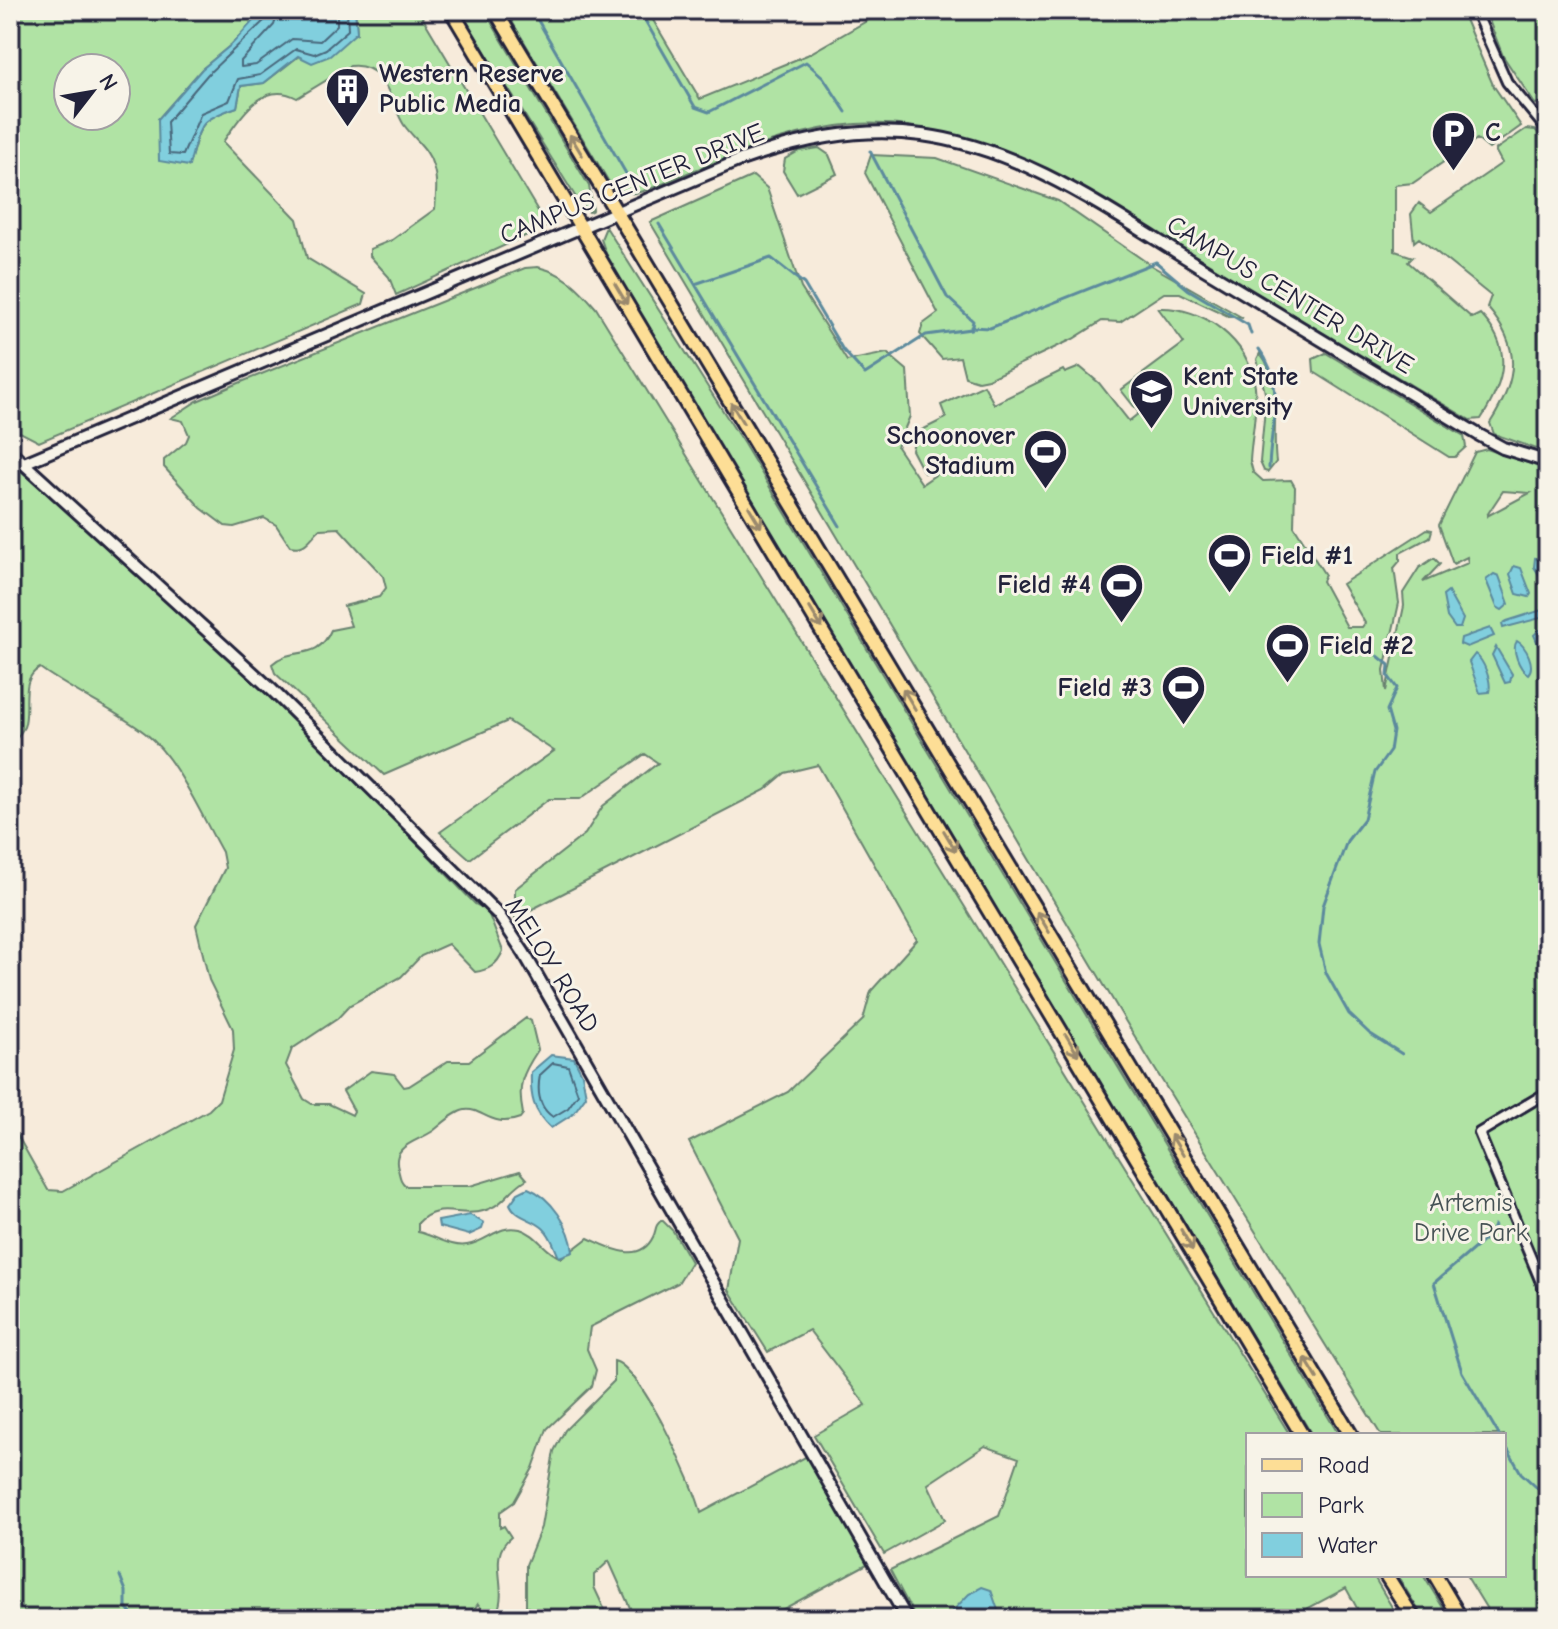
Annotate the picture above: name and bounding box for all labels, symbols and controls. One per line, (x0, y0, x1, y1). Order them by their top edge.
north arrow (52, 52, 132, 132)
place label: Western Reserve Public Media (379, 59, 564, 119)
building icon: Western Reserve Public Media (324, 65, 372, 128)
text: N (93, 69, 123, 95)
parking icon: C (1430, 109, 1478, 172)
street label: CAMPUS CENTER DRIVE (496, 117, 768, 251)
place label: C (1485, 118, 1501, 148)
one-way arrow (568, 134, 584, 157)
street label: CAMPUS CENTER DRIVE (1161, 209, 1419, 381)
one-way arrow (613, 282, 629, 305)
place label: Kent State University (1183, 362, 1299, 422)
school or university icon: Kent State University (1128, 368, 1176, 431)
one-way arrow (729, 402, 745, 425)
place label: Schoonover Stadium (887, 421, 1016, 481)
sports icon: Schoonover Stadium (1022, 427, 1070, 490)
one-way arrow (748, 505, 764, 528)
sports icon: Field #1 (1206, 532, 1254, 595)
place label: Field #1 (1261, 541, 1353, 571)
sports icon: Field #4 (1098, 561, 1146, 624)
place label: Field #4 (997, 570, 1091, 600)
one-way arrow (808, 606, 824, 629)
sports icon: Field #2 (1264, 622, 1312, 685)
place label: Field #2 (1319, 631, 1414, 661)
sports icon: Field #3 (1159, 664, 1207, 727)
place label: Field #3 (1058, 673, 1152, 703)
one-way arrow (901, 688, 917, 711)
one-way arrow (942, 829, 958, 852)
street label: MELOY ROAD (499, 892, 605, 1038)
one-way arrow (1035, 911, 1051, 934)
one-way arrow (1064, 1033, 1080, 1056)
one-way arrow (1169, 1134, 1185, 1157)
park label: Artemis Drive Park (1414, 1188, 1529, 1248)
one-way arrow (1179, 1228, 1195, 1251)
one-way arrow (1302, 1357, 1318, 1380)
legend (1246, 1433, 1506, 1577)
text: Road (1318, 1451, 1370, 1479)
text: Park (1318, 1491, 1364, 1519)
text: Water (1318, 1531, 1378, 1559)

